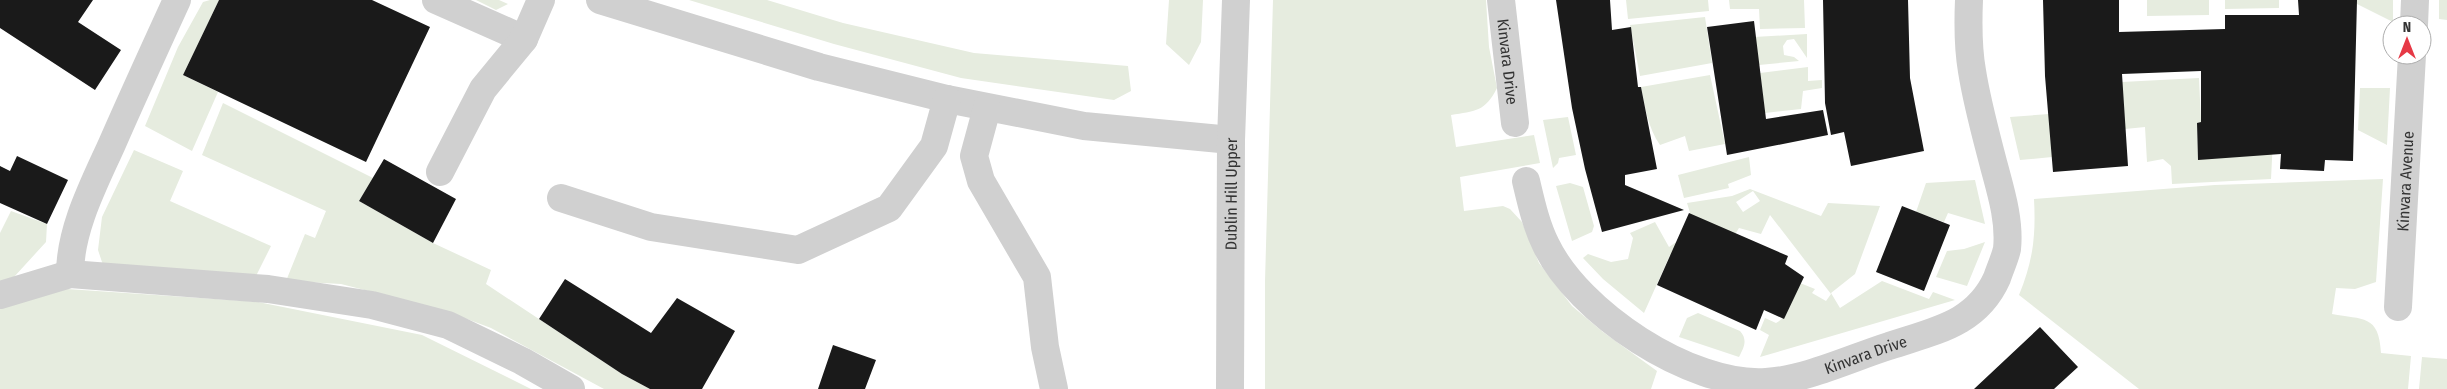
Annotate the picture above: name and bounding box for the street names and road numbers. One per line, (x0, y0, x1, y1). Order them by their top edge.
street label: Kinvara Drive (1493, 18, 1522, 106)
street label: Kinvara Avenue (2393, 130, 2418, 232)
street label: Dublin Hill Upper (1222, 137, 1241, 250)
street label: Kinvara Drive (1822, 332, 1909, 378)

